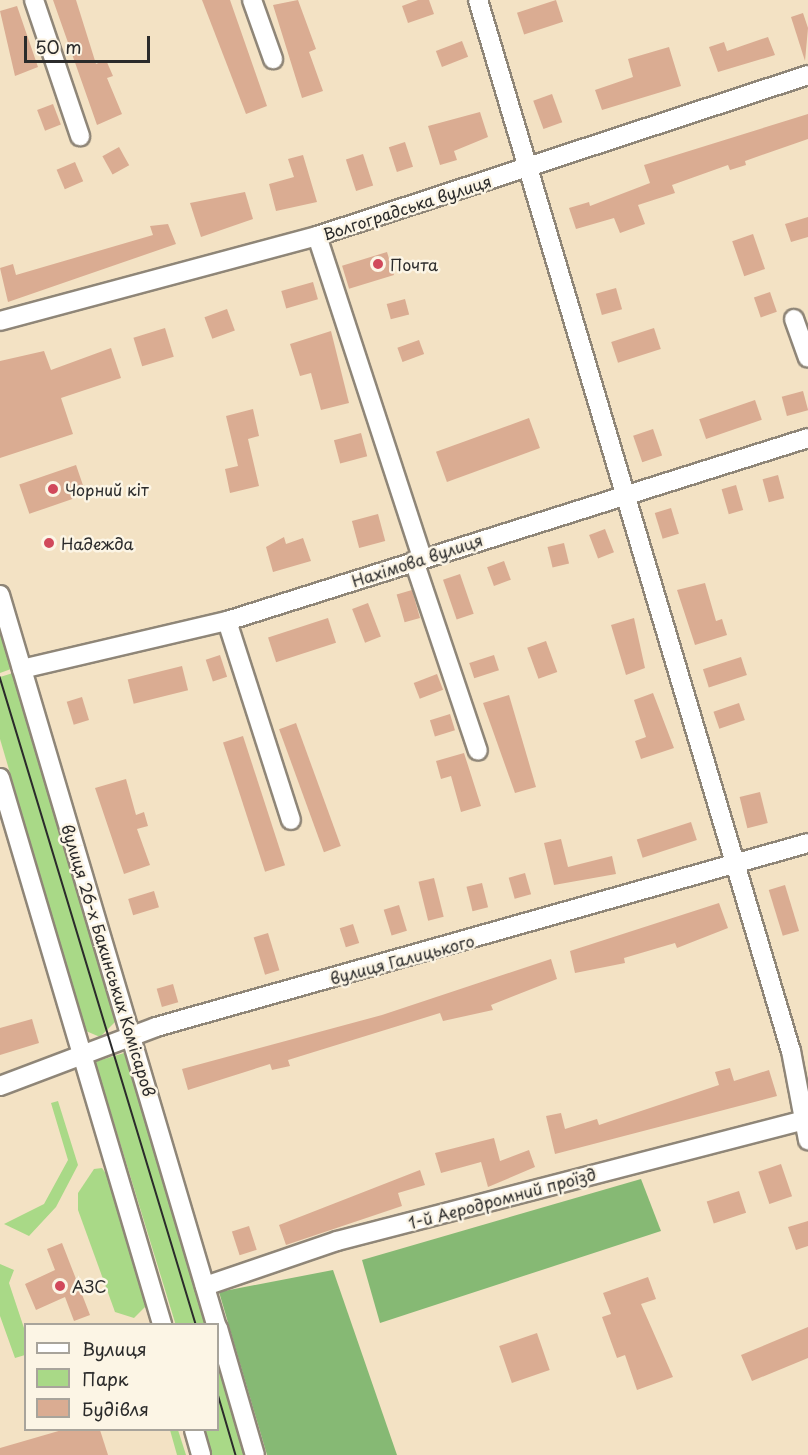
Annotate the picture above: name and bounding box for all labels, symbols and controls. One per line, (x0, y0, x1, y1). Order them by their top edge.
scale bar (27, 24, 153, 62)
text: 50 m (35, 33, 82, 60)
street label: Волгоградська вулиця (320, 171, 494, 243)
place label: Почта (390, 254, 438, 274)
marker: Почта (371, 257, 385, 271)
place label: Чорний кіт (65, 479, 150, 499)
marker: Чорний кіт (46, 482, 60, 496)
street label: Нахімова вулиця (349, 530, 485, 590)
place label: Надежда (61, 533, 134, 553)
marker: Надежда (42, 536, 56, 550)
street label: вулиця 26-х Бакинських Комісаров (58, 821, 160, 1099)
street label: вулиця Галицького (327, 930, 477, 988)
street label: 1-й Аеродромний проїзд (406, 1164, 598, 1232)
place label: АЗС (72, 1276, 107, 1296)
marker: АЗС (53, 1279, 67, 1293)
legend (24, 1323, 219, 1431)
text: Вулиця (82, 1335, 147, 1362)
text: Парк (82, 1365, 128, 1392)
text: Будівля (82, 1395, 149, 1422)

